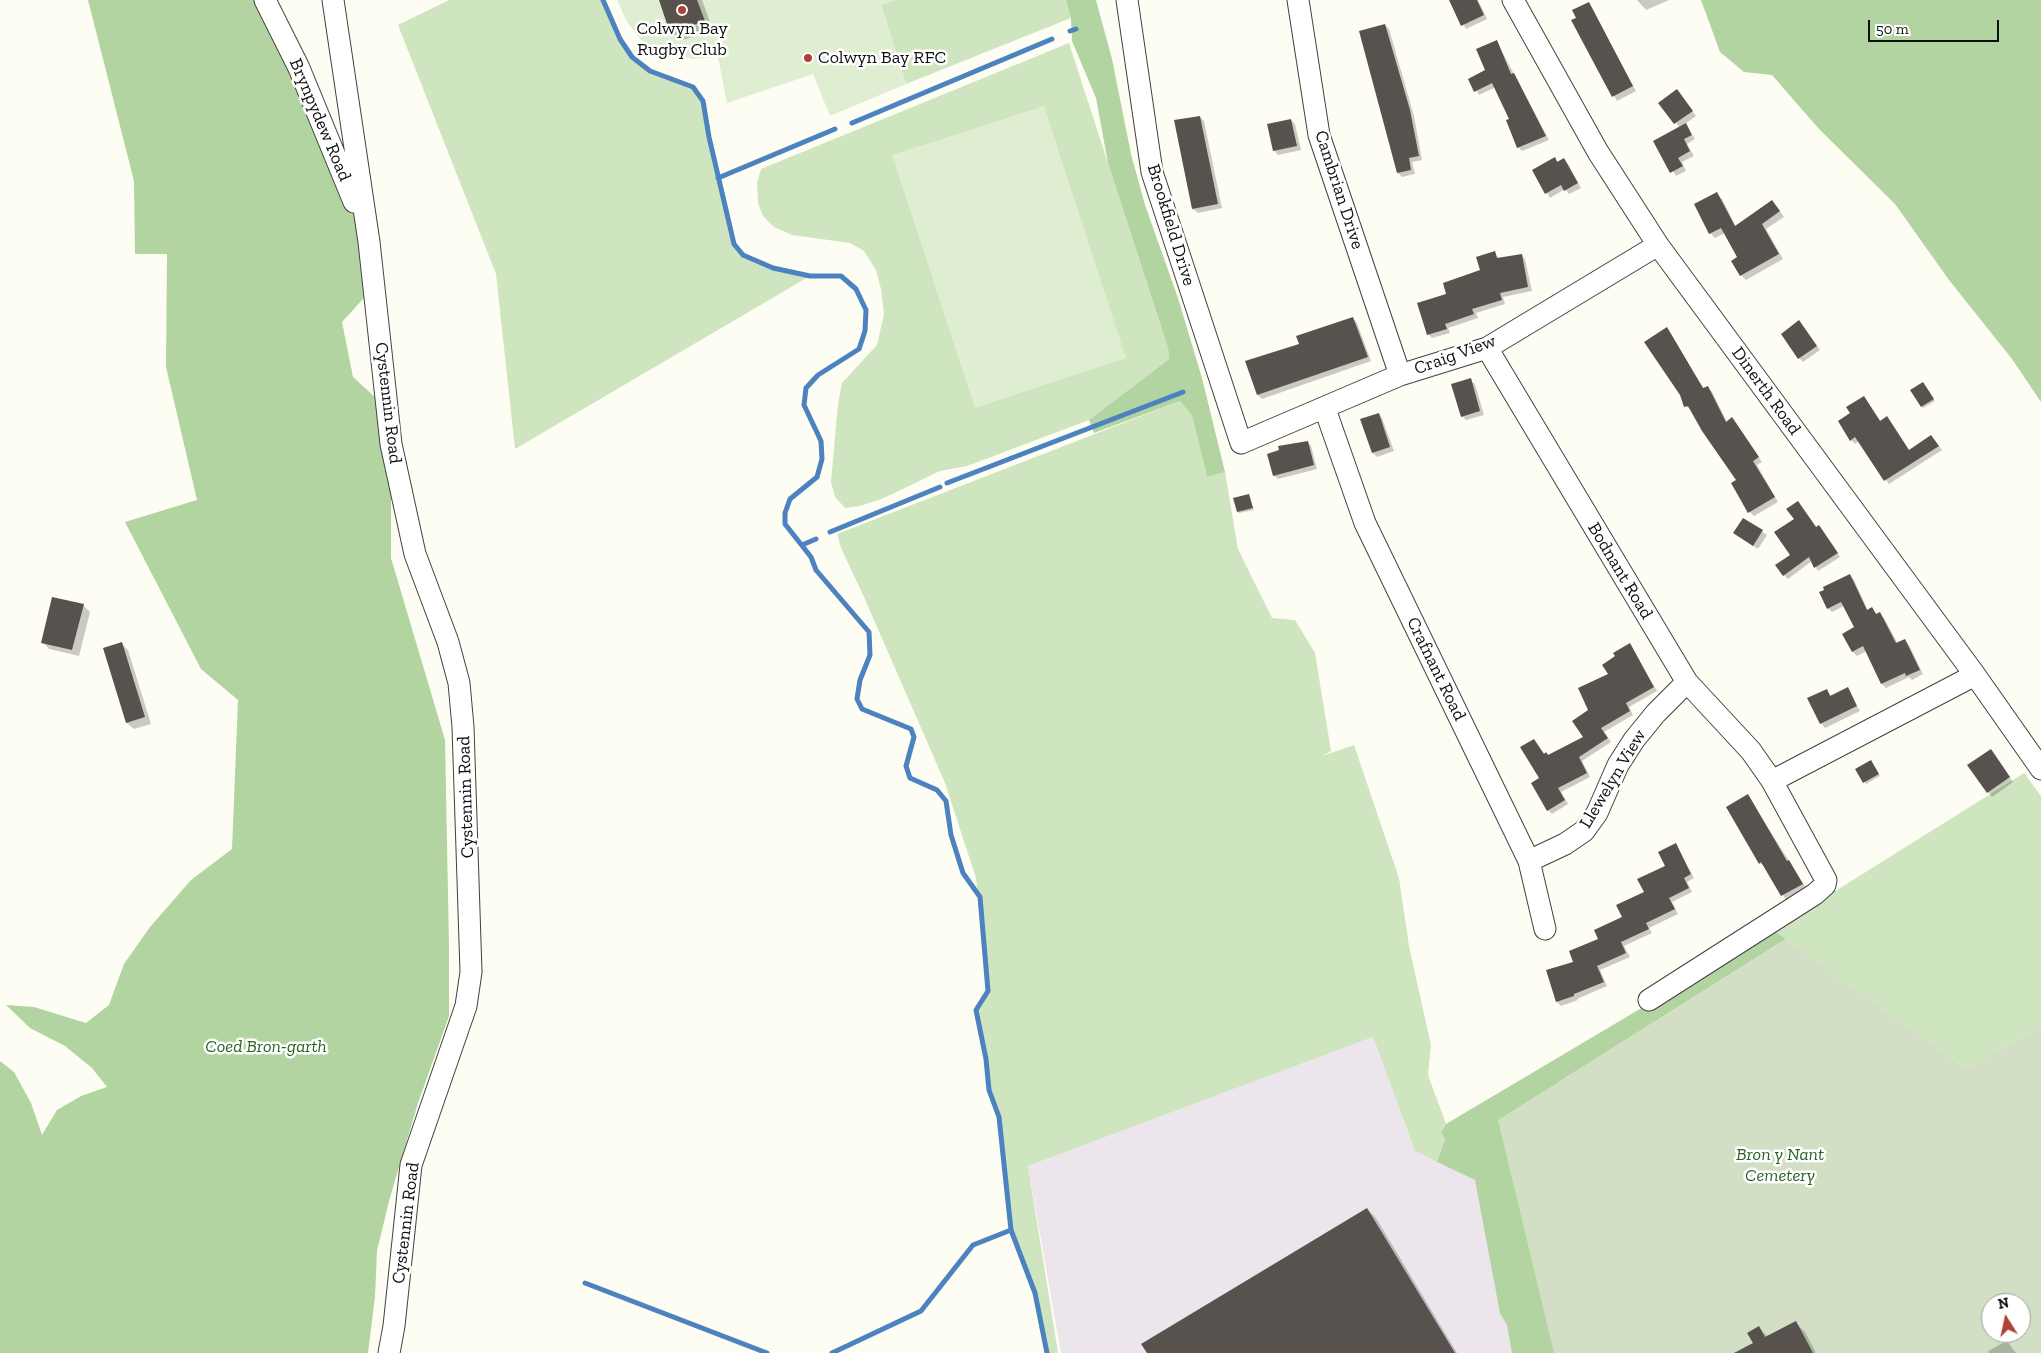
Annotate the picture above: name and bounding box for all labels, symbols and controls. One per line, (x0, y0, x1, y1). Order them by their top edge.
marker: Colwyn Bay Rugby Club (676, 4, 688, 16)
scale bar (1871, 10, 2002, 42)
place label: Colwyn Bay Rugby Club (636, 18, 728, 60)
text: 50 m (1876, 20, 1909, 38)
place label: Colwyn Bay RFC (818, 47, 946, 69)
marker: Colwyn Bay RFC (802, 52, 814, 64)
street label: Brynpydew Road (284, 55, 356, 185)
street label: Cambrian Drive (1310, 128, 1368, 252)
street label: Brookfield Drive (1142, 162, 1200, 288)
street label: Craig View (1411, 330, 1499, 380)
street label: Cystennin Road (370, 341, 406, 465)
street label: Dinerth Road (1727, 343, 1805, 439)
street label: Bodnant Road (1583, 519, 1657, 623)
street label: Crafnant Road (1402, 614, 1470, 724)
street label: Llewelyn View (1575, 726, 1651, 832)
street label: Cystennin Road (453, 735, 479, 859)
park label: Coed Bron-garth (205, 1036, 327, 1058)
park label: Bron y Nant Cemetery (1736, 1144, 1824, 1186)
street label: Cystennin Road (388, 1161, 424, 1285)
north arrow (1981, 1293, 2031, 1343)
text: N (1997, 1294, 2010, 1313)

